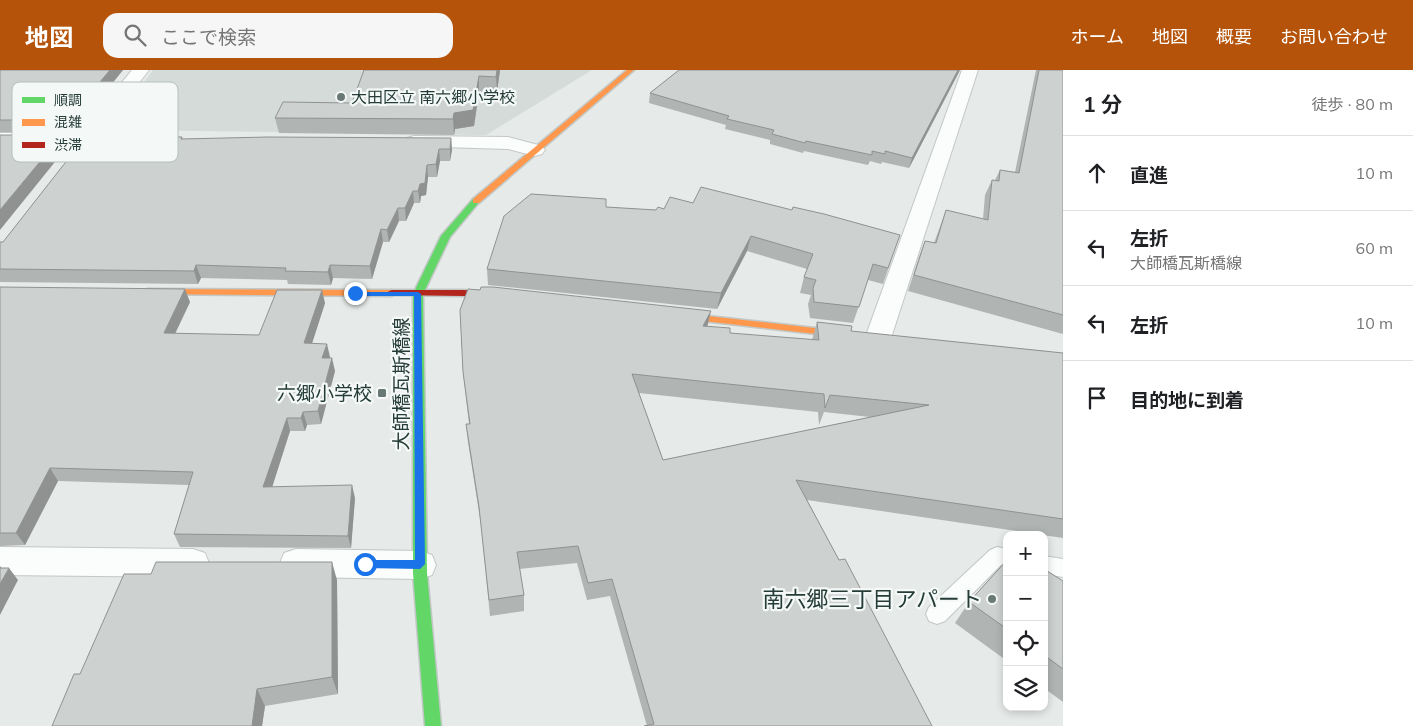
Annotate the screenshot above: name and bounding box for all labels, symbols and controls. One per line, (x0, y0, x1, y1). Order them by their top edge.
search box (103, 13, 453, 58)
icon: search (121, 21, 149, 49)
text: 地図 (25, 22, 73, 52)
text: ここで検索 (161, 25, 256, 49)
text: ホーム (1071, 25, 1124, 48)
text: 地図 (1152, 25, 1188, 48)
text: 概要 (1216, 25, 1252, 48)
text: お問い合わせ (1280, 25, 1388, 48)
legend (12, 82, 178, 162)
place label: 大田区立 南六郷小学校 (351, 87, 515, 107)
text: 順調 (54, 91, 82, 109)
marker: 大田区立 南六郷小学校 (335, 91, 347, 103)
text: 1 分 (1083, 91, 1122, 117)
text: 徒歩 · 80 m (1312, 94, 1393, 114)
text: 混雑 (54, 113, 82, 131)
text: 渋滞 (54, 136, 82, 154)
icon: ahead (1083, 159, 1111, 187)
text: 直進 (1130, 163, 1168, 187)
text: 10 m (1356, 163, 1393, 183)
text: 左折 (1130, 226, 1168, 250)
icon: left (1083, 234, 1111, 262)
text: 60 m (1356, 238, 1393, 258)
text: 大師橋瓦斯橋線 (1130, 253, 1242, 273)
route end (344, 282, 367, 305)
icon: left (1083, 309, 1111, 337)
text: 左折 (1130, 313, 1168, 337)
text: 10 m (1356, 313, 1393, 333)
street label: 大師橋瓦斯橋線 (389, 317, 413, 451)
place label: 六郷小学校 (277, 381, 372, 405)
icon: arrive (1083, 384, 1111, 412)
marker: 六郷小学校 (376, 387, 388, 399)
text: 目的地に到着 (1130, 388, 1244, 412)
map controls (1003, 531, 1048, 711)
button: + (1003, 531, 1048, 576)
route start (354, 553, 377, 576)
button: − (1003, 576, 1048, 621)
place label: 南六郷三丁目アパート (762, 585, 982, 613)
marker: 南六郷三丁目アパート (986, 593, 998, 605)
button: locate (1003, 621, 1048, 666)
button: layers (1003, 666, 1048, 711)

